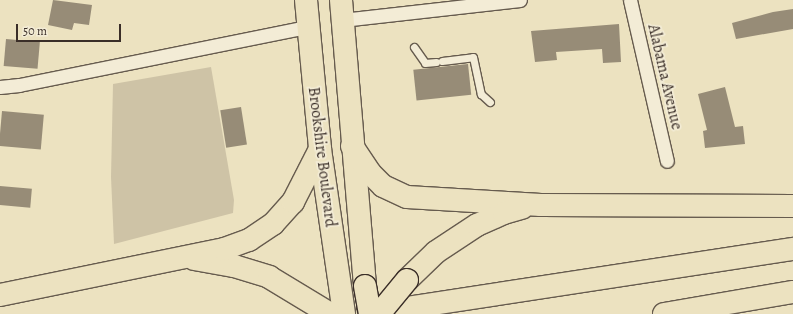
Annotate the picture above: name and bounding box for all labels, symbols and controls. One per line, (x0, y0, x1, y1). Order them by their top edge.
scale bar (18, 16, 123, 42)
street label: Alabama Avenue (644, 22, 686, 132)
text: 50 m (23, 23, 47, 39)
street label: Brookshire Boulevard (304, 86, 340, 228)

